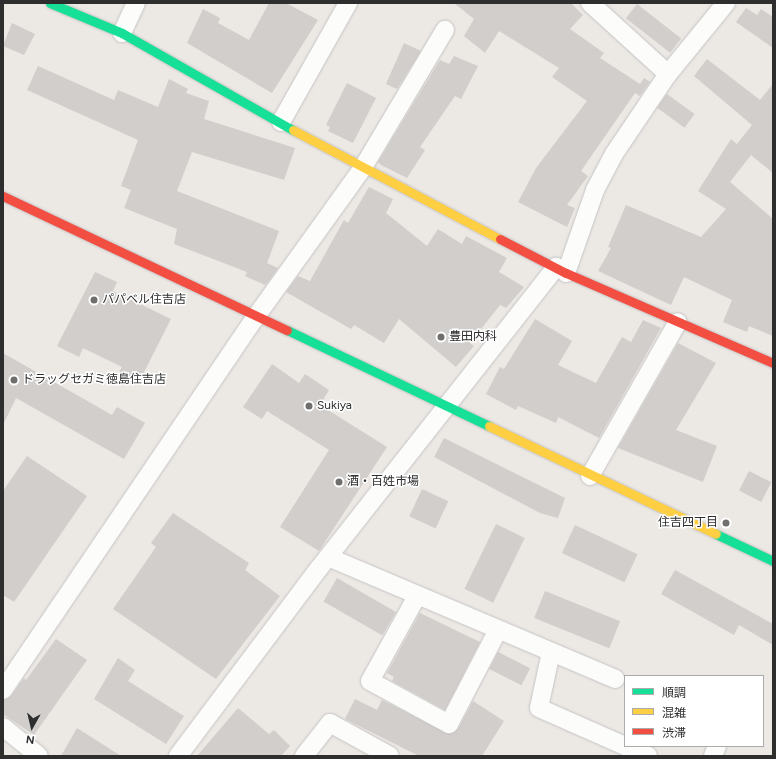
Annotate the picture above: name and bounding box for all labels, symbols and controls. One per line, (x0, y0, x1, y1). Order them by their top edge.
place label: パパベル住吉店 (102, 293, 186, 307)
marker: パパベル住吉店 (89, 295, 99, 305)
place label: 豊田内科 (449, 330, 497, 344)
marker: 豊田内科 (436, 332, 446, 342)
place label: ドラッグセガミ徳島住吉店 (22, 373, 166, 387)
marker: ドラッグセガミ徳島住吉店 (9, 375, 19, 385)
place label: Sukiya (317, 399, 352, 413)
marker: Sukiya (304, 401, 314, 411)
place label: 酒・百姓市場 (347, 475, 419, 489)
marker: 酒・百姓市場 (334, 477, 344, 487)
place label: 住吉四丁目 (658, 516, 718, 530)
marker: 住吉四丁目 (721, 518, 731, 528)
legend (624, 675, 764, 747)
text: 順調 (662, 686, 686, 700)
text: 混雑 (662, 706, 686, 720)
north arrow (12, 707, 52, 747)
text: 渋滞 (662, 726, 686, 740)
text: N (25, 732, 35, 746)

